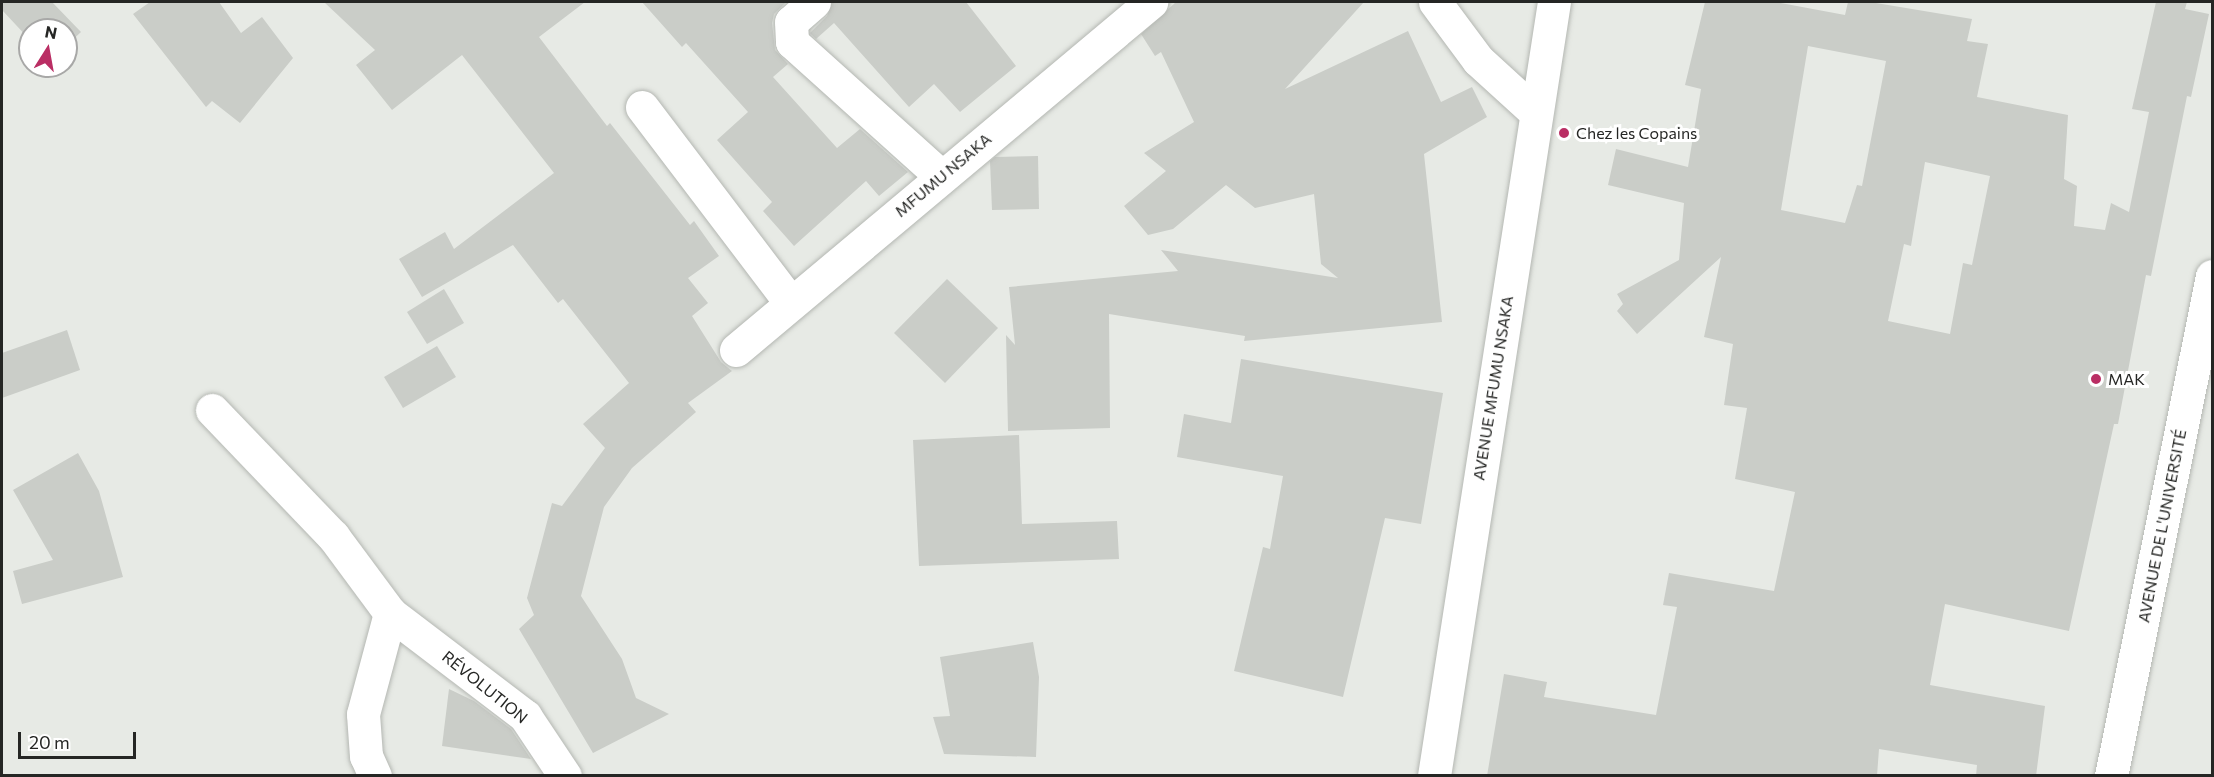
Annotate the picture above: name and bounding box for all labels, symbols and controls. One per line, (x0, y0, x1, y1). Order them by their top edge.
north arrow (18, 18, 78, 78)
text: N (43, 21, 59, 42)
place label: Chez les Copains (1576, 123, 1697, 143)
marker: Chez les Copains (1557, 126, 1571, 140)
street label: MFUMU NSAKA (891, 129, 995, 221)
street label: AVENUE MFUMU NSAKA (1469, 294, 1517, 482)
place label: MAK (2108, 369, 2145, 389)
marker: MAK (2089, 372, 2103, 386)
street label: AVENUE DE L'UNIVERSITÉ (2134, 428, 2190, 624)
street label: RÉVOLUTION (438, 647, 532, 727)
scale bar (21, 720, 140, 758)
text: 20 m (29, 731, 70, 753)

